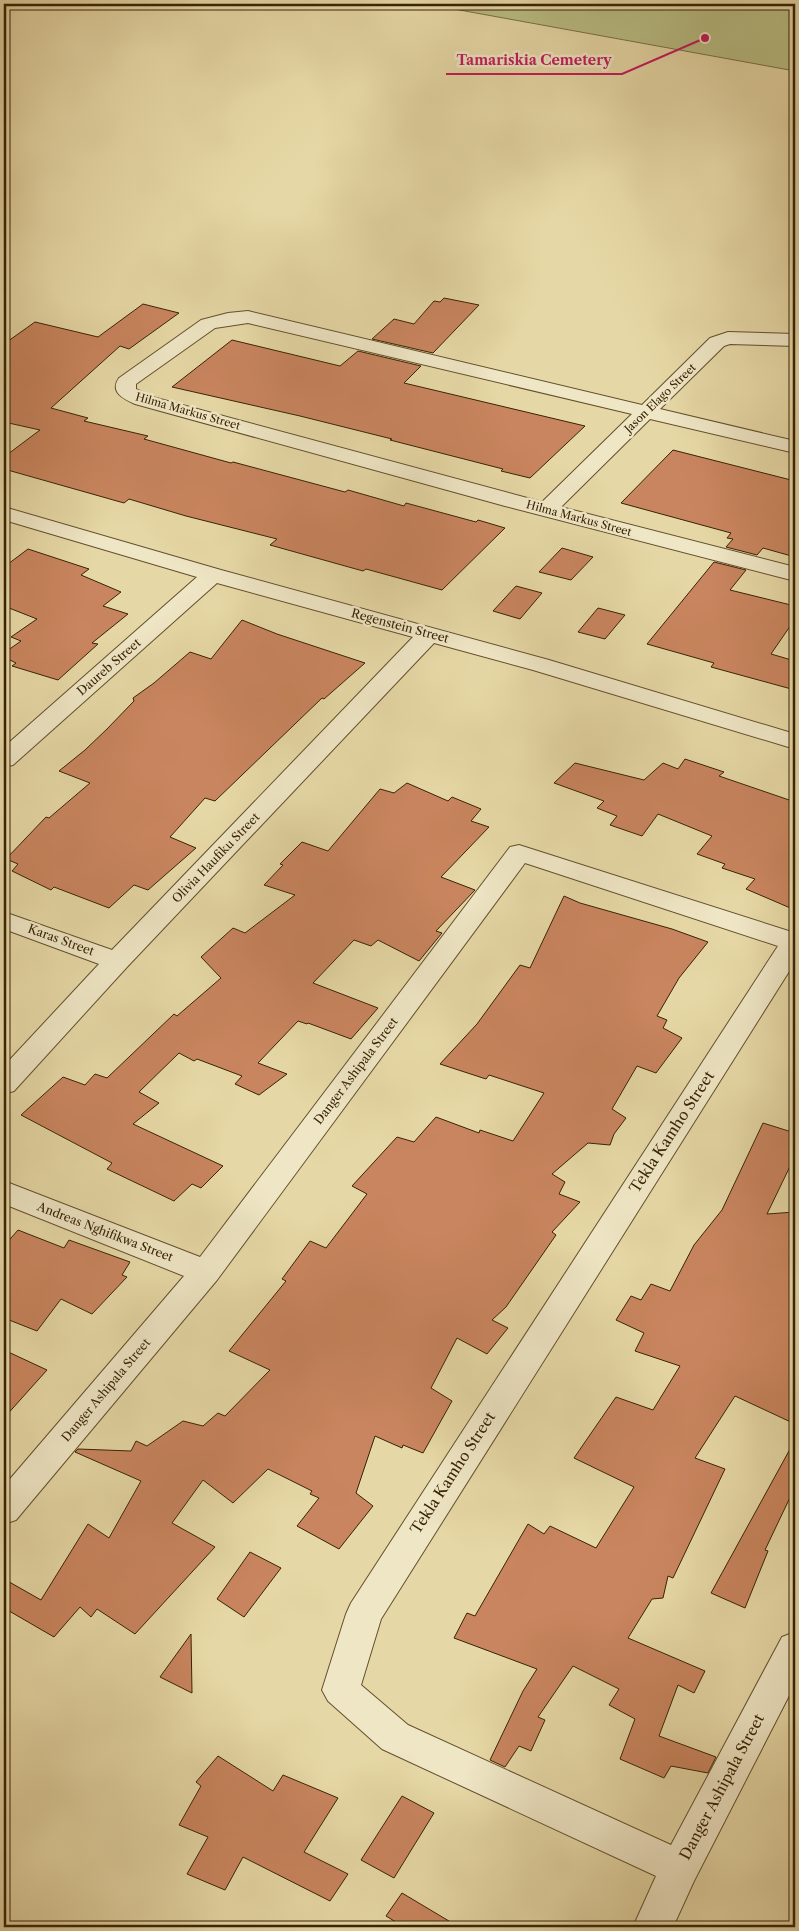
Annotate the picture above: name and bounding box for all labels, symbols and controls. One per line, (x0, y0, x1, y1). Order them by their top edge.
callout: Tamariskia Cemetery (446, 45, 622, 74)
text: Tamariskia Cemetery (456, 51, 612, 69)
street label: Jason Elago Street (620, 360, 699, 437)
street label: Hilma Markus Street (134, 389, 242, 433)
street label: Hilma Markus Street (525, 497, 633, 539)
street label: Regenstein Street (350, 605, 451, 646)
street label: Daureb Street (74, 634, 144, 698)
street label: Olivia Haufiku Street (169, 809, 263, 906)
street label: Karas Street (26, 921, 97, 959)
street label: Danger Ashipala Street (310, 1014, 401, 1127)
street label: Tekla Kamho Street (625, 1067, 719, 1196)
street label: Andreas Nghifikwa Street (34, 1198, 176, 1265)
street label: Danger Ashipala Street (58, 1334, 154, 1444)
street label: Tekla Kamho Street (406, 1408, 500, 1537)
street label: Danger Ashipala Street (675, 1710, 768, 1863)

